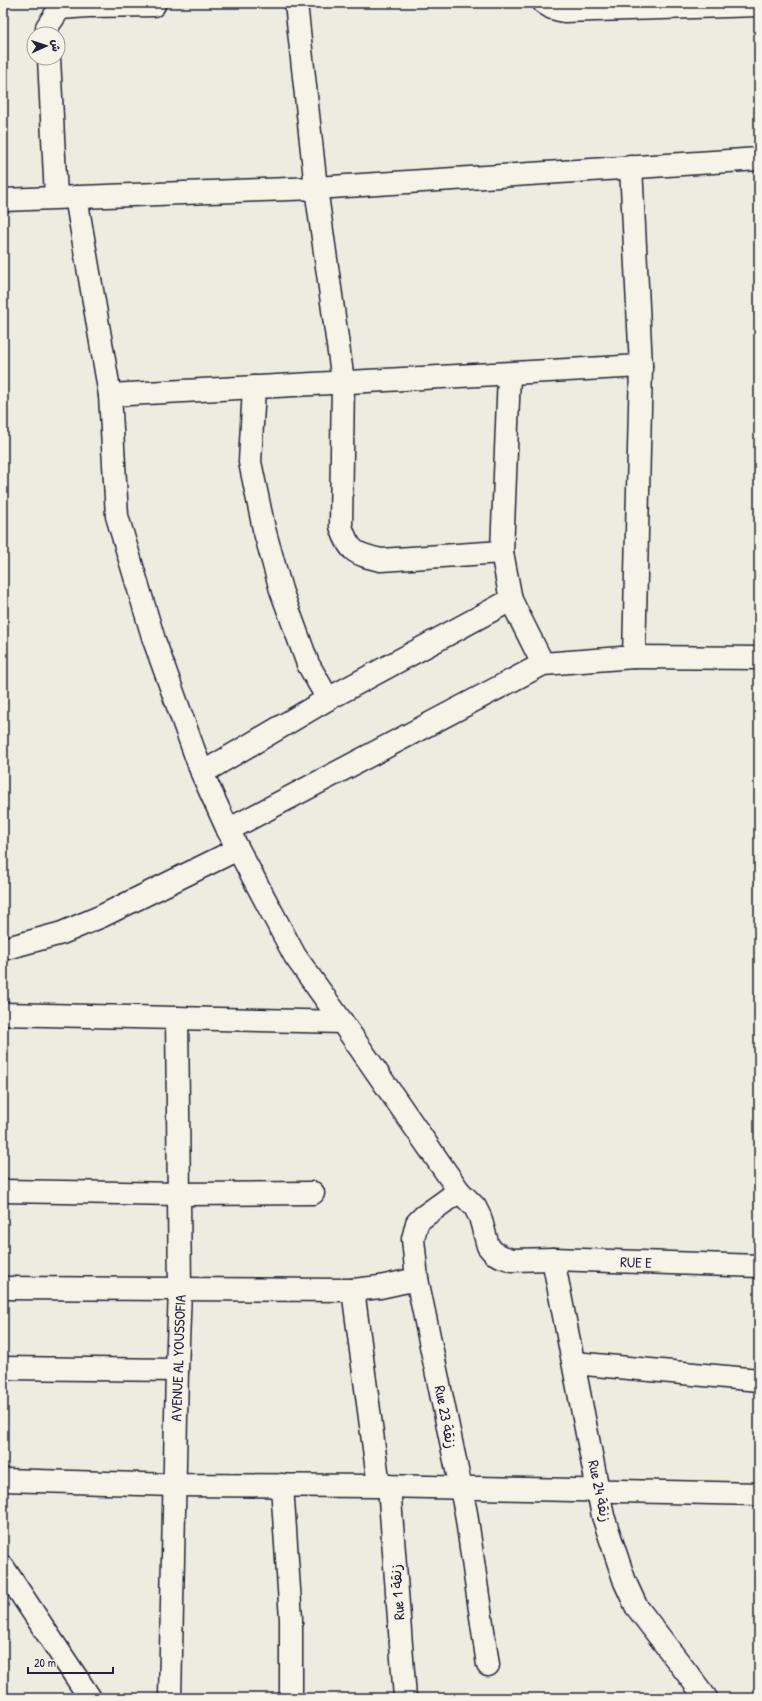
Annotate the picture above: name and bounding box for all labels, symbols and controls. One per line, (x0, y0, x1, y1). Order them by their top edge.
north arrow (26, 26, 66, 66)
text: ش (49, 39, 63, 52)
street label: RUE E (620, 1251, 653, 1273)
street label: AVENUE AL YOUSSOFIA (165, 1294, 191, 1422)
street label: Rue 23 زنقة (430, 1384, 462, 1450)
street label: Rue 24 زنقة (583, 1458, 617, 1524)
street label: Rue 1 زنقة (385, 1563, 409, 1621)
scale bar (28, 1649, 113, 1675)
text: 20 m (34, 1654, 56, 1671)

